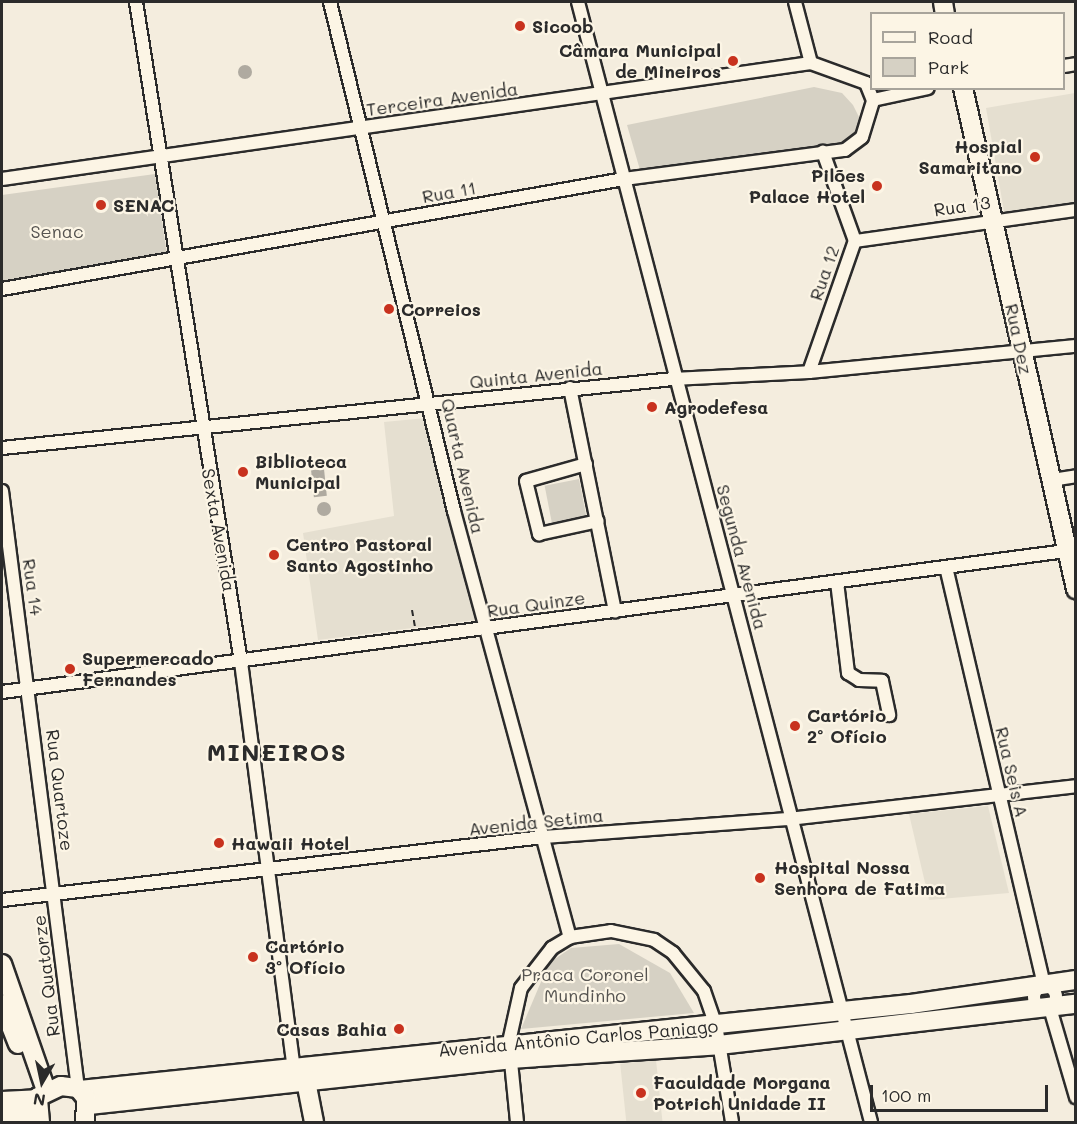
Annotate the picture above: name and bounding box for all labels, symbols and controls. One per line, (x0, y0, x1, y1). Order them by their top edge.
legend (870, 12, 1065, 90)
place label: Sicoob (532, 15, 593, 37)
marker: Sicoob (513, 19, 527, 33)
text: Road (928, 25, 973, 49)
place label: Câmara Municipal de Mineiros (559, 40, 721, 82)
marker: Câmara Municipal de Mineiros (726, 54, 740, 68)
text: Park (928, 55, 969, 79)
street label: Terceira Avenida (365, 78, 519, 120)
place label: Hospial Samaritano (919, 136, 1022, 178)
marker: Hospial Samaritano (1026, 148, 1044, 166)
place label: Pilões Palace Hotel (749, 165, 865, 207)
street label: Rua 11 (420, 177, 478, 207)
marker: Pilões Palace Hotel (870, 179, 884, 193)
street label: Rua 13 (932, 191, 992, 221)
place label: SENAC (113, 194, 174, 216)
marker: SENAC (94, 198, 108, 212)
park label: Senac (30, 220, 84, 242)
street label: Rua 12 (805, 243, 843, 303)
place label: Correios (401, 298, 481, 320)
marker: Correios (382, 302, 396, 316)
street label: Rua Dez (1001, 302, 1037, 376)
street label: Quinta Avenida (468, 357, 604, 393)
street label: Quarta Avenida (437, 396, 489, 536)
place label: Agrodefesa (664, 396, 768, 418)
marker: Agrodefesa (645, 400, 659, 414)
place label: Biblioteca Municipal (255, 451, 347, 494)
marker: Biblioteca Municipal (236, 465, 250, 479)
street label: Sexta Avenida (198, 467, 240, 593)
street label: Segunda Avenida (712, 482, 772, 632)
place label: Centro Pastoral Santo Agostinho (286, 534, 433, 576)
marker: Centro Pastoral Santo Agostinho (267, 548, 281, 562)
street label: Rua 14 (18, 557, 48, 617)
street label: Rua Quinze (486, 586, 586, 622)
place label: Supermercado Fernandes (82, 648, 214, 690)
marker: Supermercado Fernandes (63, 662, 77, 676)
place label: Cartório 2º Ofício (807, 705, 887, 748)
marker: Cartório 2º Ofício (788, 719, 802, 733)
street label: Rua Seis A (991, 725, 1033, 819)
street label: Rua Quartoze (42, 728, 78, 852)
district label: MINEIROS (207, 738, 347, 766)
street label: Avenida Setima (468, 804, 604, 840)
place label: Hawaii Hotel (231, 832, 349, 854)
marker: Hawaii Hotel (212, 836, 226, 850)
place label: Hospital Nossa Senhora de Fatima (774, 857, 945, 900)
marker: Hospital Nossa Senhora de Fatima (751, 869, 769, 887)
street label: Rua Quatorze (28, 914, 64, 1038)
place label: Cartório 3º Ofício (265, 936, 345, 978)
marker: Cartório 3º Ofício (246, 950, 260, 964)
park label: Praca Coronel Mundinho (521, 964, 649, 1006)
street label: Avenida Antônio Carlos Paniago (437, 1015, 719, 1061)
place label: Casas Bahia (276, 1018, 387, 1040)
marker: Casas Bahia (392, 1022, 406, 1036)
north arrow (12, 1052, 72, 1112)
place label: Faculdade Morgana Potrich Unidade II (653, 1072, 831, 1114)
scale bar (873, 1073, 1052, 1111)
text: 100 m (881, 1083, 931, 1107)
marker: Faculdade Morgana Potrich Unidade II (634, 1086, 648, 1100)
text: N (31, 1089, 47, 1112)

